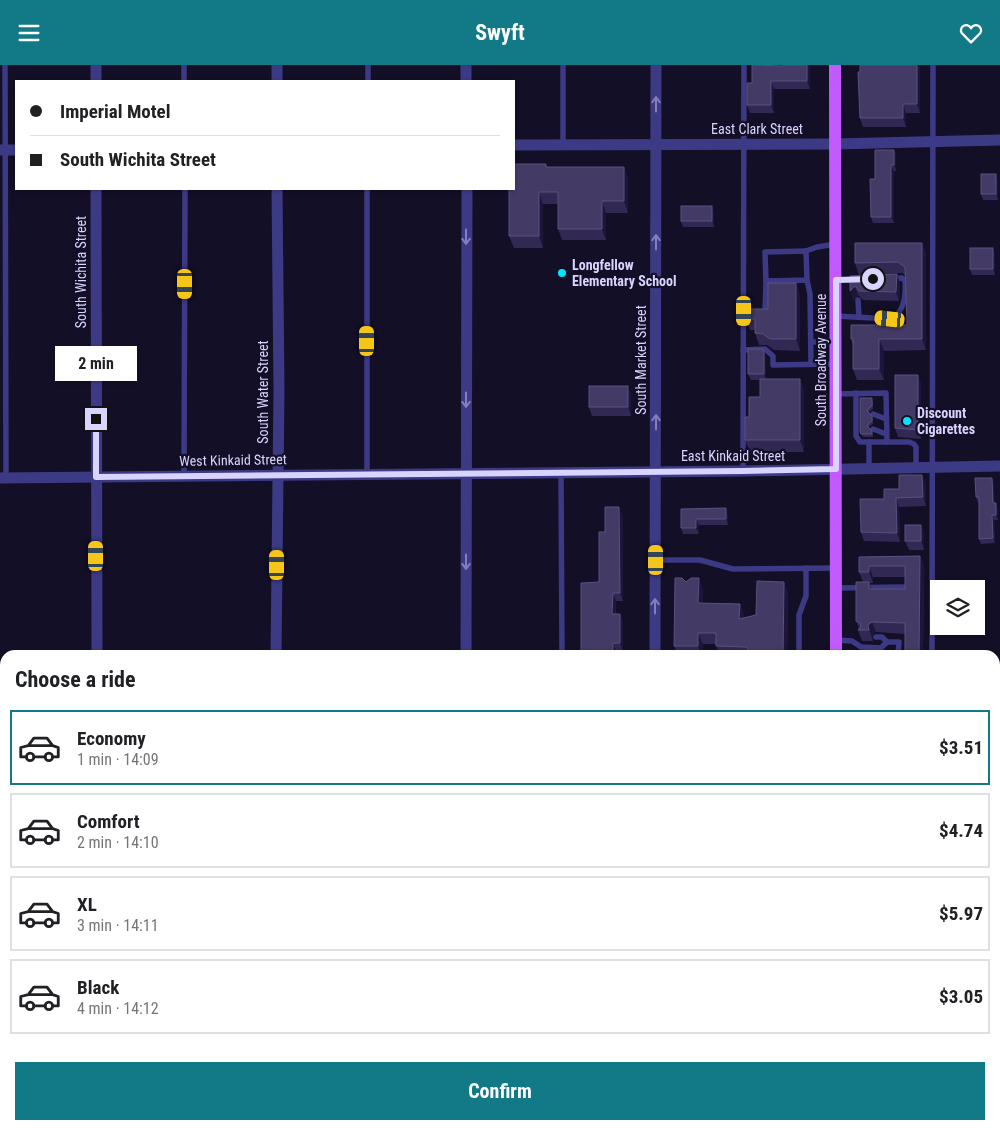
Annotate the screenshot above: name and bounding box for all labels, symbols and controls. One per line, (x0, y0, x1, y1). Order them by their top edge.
icon: menu (15, 19, 43, 47)
icon: heart (957, 19, 985, 47)
text: Swyft (475, 20, 525, 45)
one-way arrow (651, 97, 661, 113)
text: Imperial Motel (60, 100, 170, 123)
street label: East Clark Street (711, 121, 803, 137)
text: South Wichita Street (60, 148, 216, 171)
street label: South Wichita Street (73, 216, 89, 328)
one-way arrow (461, 229, 471, 245)
one-way arrow (651, 235, 661, 251)
place label: Longfellow Elementary School (572, 257, 677, 289)
marker: Longfellow Elementary School (556, 267, 568, 279)
route start (862, 268, 884, 290)
car (177, 269, 192, 299)
street label: South Broadway Avenue (813, 293, 829, 426)
car (736, 296, 751, 326)
street label: South Market Street (633, 305, 649, 415)
car (874, 310, 905, 328)
car (359, 326, 374, 356)
street label: South Water Street (255, 340, 271, 444)
callout: 2 min (55, 347, 137, 381)
text: 2 min (78, 354, 114, 373)
one-way arrow (461, 392, 471, 408)
place label: Discount Cigarettes (917, 405, 975, 437)
route end (85, 408, 107, 430)
one-way arrow (651, 415, 661, 431)
marker: Discount Cigarettes (901, 415, 913, 427)
street label: East Kinkaid Street (681, 448, 785, 464)
street label: West Kinkaid Street (179, 451, 287, 469)
car (88, 541, 103, 571)
car (648, 545, 663, 575)
car (269, 550, 284, 580)
one-way arrow (461, 554, 471, 570)
map controls (930, 580, 985, 635)
button: layers (930, 580, 985, 635)
one-way arrow (650, 599, 660, 615)
text: Choose a ride (15, 667, 136, 692)
icon: car (17, 725, 62, 770)
text: Economy (77, 727, 146, 750)
text: $3.51 (939, 736, 983, 759)
text: 1 min · 14:09 (77, 750, 159, 769)
icon: car (17, 808, 62, 853)
text: Comfort (77, 810, 140, 833)
text: $4.74 (939, 819, 983, 842)
text: 2 min · 14:10 (77, 833, 159, 852)
icon: car (17, 891, 62, 936)
text: XL (77, 893, 97, 916)
text: $5.97 (939, 902, 983, 925)
text: 3 min · 14:11 (77, 916, 159, 935)
icon: car (17, 974, 62, 1019)
text: Black (77, 976, 119, 999)
text: $3.05 (939, 985, 983, 1008)
text: 4 min · 14:12 (77, 999, 159, 1018)
button: Confirm (15, 1062, 985, 1120)

